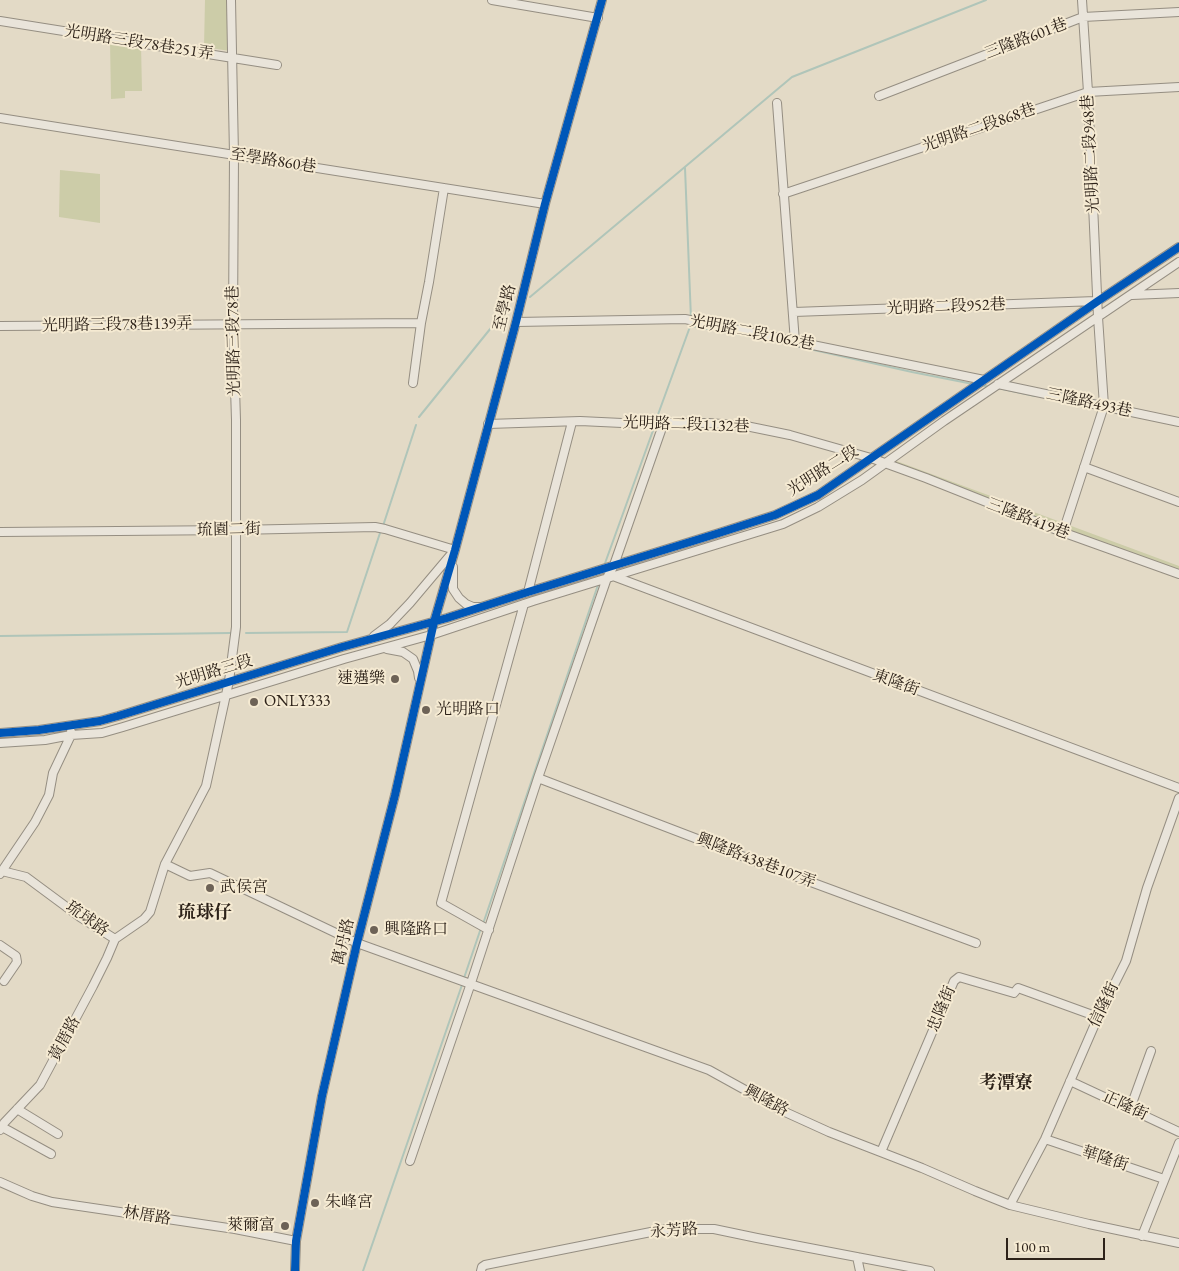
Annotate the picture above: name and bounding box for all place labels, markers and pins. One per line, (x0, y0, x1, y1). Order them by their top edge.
place label: 速邁樂 (337, 669, 385, 689)
marker: 速邁樂 (389, 673, 401, 685)
place label: ONLY333 (264, 692, 331, 712)
marker: ONLY333 (248, 696, 260, 708)
place label: 光明路口 (436, 700, 500, 720)
marker: 光明路口 (420, 704, 432, 716)
place label: 武侯宮 (220, 878, 268, 898)
marker: 武侯宮 (204, 882, 216, 894)
place label: 興隆路口 (384, 920, 448, 940)
marker: 興隆路口 (368, 924, 380, 936)
place label: 朱峰宮 (325, 1193, 373, 1213)
marker: 朱峰宮 (309, 1197, 321, 1209)
place label: 萊爾富 (227, 1216, 275, 1236)
marker: 萊爾富 (279, 1220, 291, 1232)

